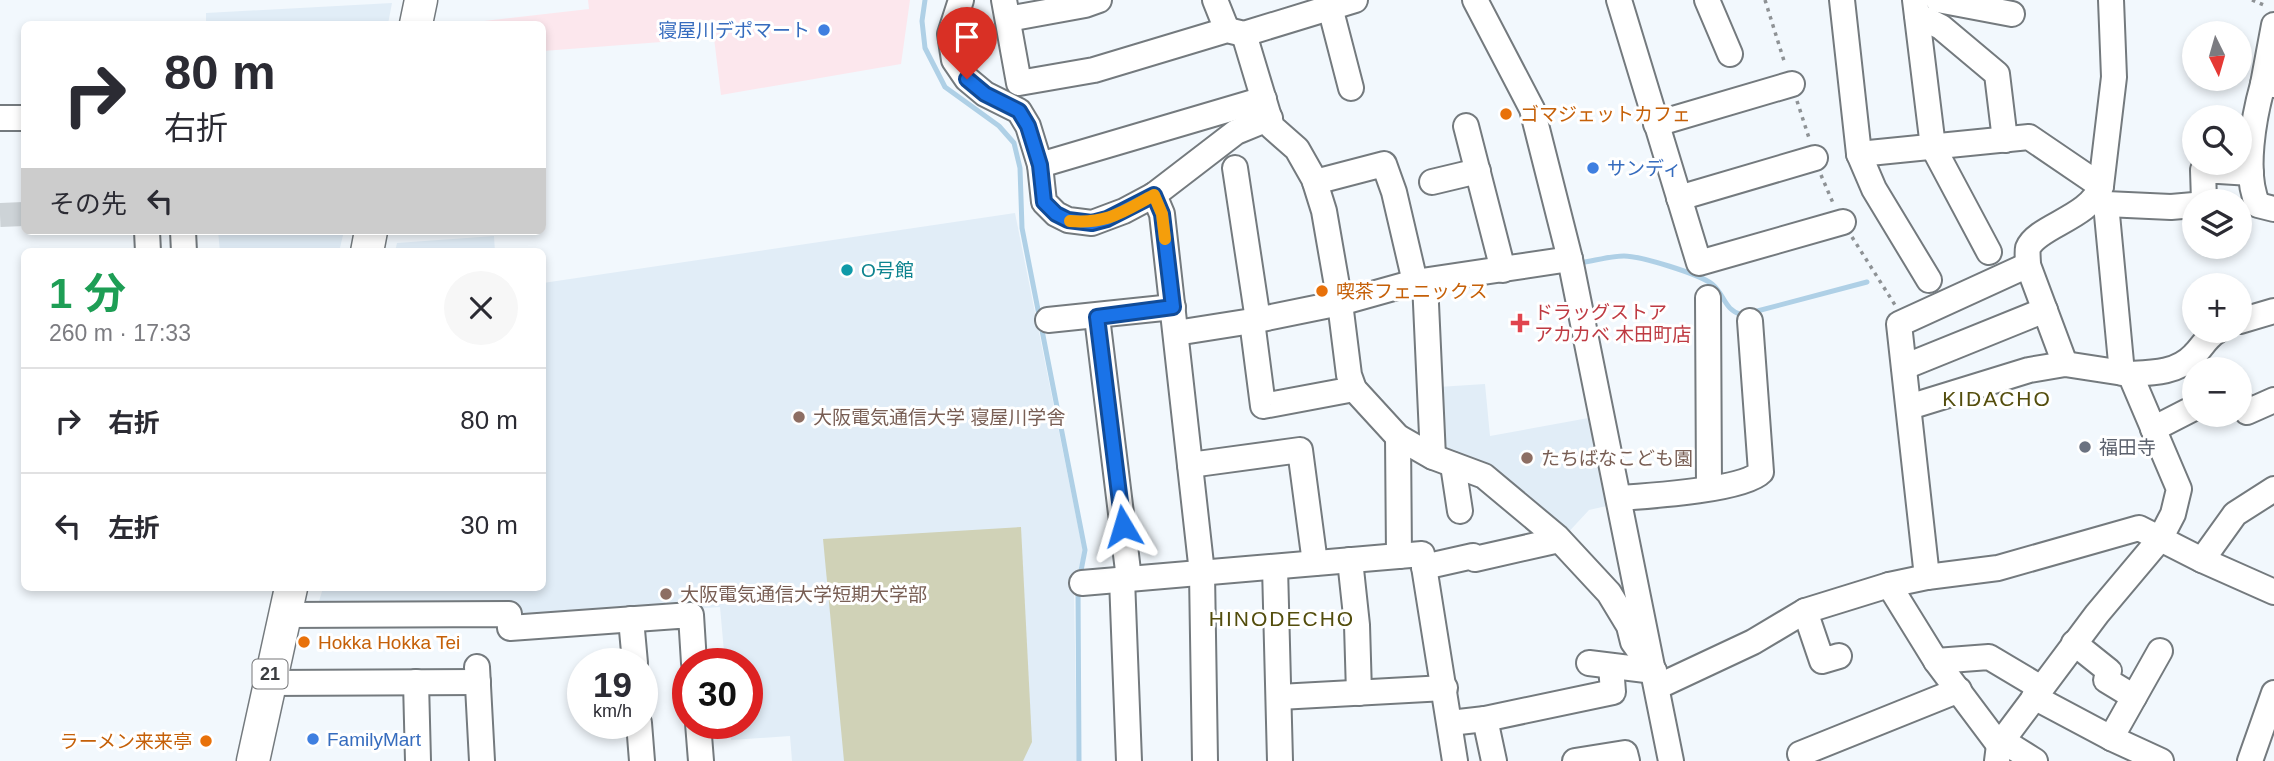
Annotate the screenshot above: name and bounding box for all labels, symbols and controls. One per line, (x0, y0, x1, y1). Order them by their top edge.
pin (937, 7, 997, 79)
icon: arrive (948, 18, 986, 56)
place label: 寝屋川デポマート (658, 20, 810, 41)
north arrow (2182, 21, 2252, 91)
map controls (2182, 21, 2252, 427)
marker: 寝屋川デポマート (816, 22, 832, 38)
text: 80 m (164, 45, 276, 99)
icon: right (49, 49, 140, 140)
place label: ゴマジェットカフェ (1520, 104, 1691, 125)
button: search (2182, 105, 2252, 175)
marker: ゴマジェットカフェ (1498, 106, 1514, 122)
text: 右折 (164, 110, 228, 146)
place label: サンディ (1607, 158, 1682, 179)
marker: サンディ (1585, 160, 1601, 176)
icon: left (141, 182, 179, 220)
text: その先 (49, 189, 127, 219)
button: layers (2182, 189, 2252, 259)
place label: O号館 (861, 260, 914, 281)
marker: O号館 (839, 262, 855, 278)
text: 1 分 (49, 270, 126, 317)
button: close (444, 271, 518, 345)
button: + (2182, 273, 2252, 343)
place label: 喫茶フェニックス (1336, 281, 1487, 302)
marker: 喫茶フェニックス (1314, 283, 1330, 299)
place label: ドラッグストア アカカベ 木田町店 (1534, 302, 1691, 345)
marker: ドラッグストア アカカベ 木田町店 (1512, 315, 1528, 331)
text: 260 m · 17:33 (49, 320, 191, 346)
button: − (2182, 357, 2252, 427)
district label: KIDACHO (1942, 387, 2052, 410)
icon: right (49, 402, 87, 440)
text: 80 m (460, 405, 518, 435)
place label: 大阪電気通信大学 寝屋川学舎 (813, 407, 1065, 428)
text: 右折 (108, 408, 160, 438)
marker: 大阪電気通信大学 寝屋川学舎 (791, 409, 807, 425)
place label: 福田寺 (2099, 437, 2156, 458)
marker: 福田寺 (2077, 439, 2093, 455)
place label: たちばなこども園 (1541, 448, 1693, 469)
marker: たちばなこども園 (1519, 450, 1535, 466)
position arrow (1086, 489, 1160, 563)
icon: left (49, 507, 87, 545)
text: 30 m (460, 510, 518, 540)
text: 左折 (108, 513, 160, 543)
place label: 大阪電気通信大学短期大学部 (680, 584, 927, 605)
marker: 大阪電気通信大学短期大学部 (658, 586, 674, 602)
district label: HINODECHO (1209, 607, 1355, 630)
place label: Hokka Hokka Tei (318, 632, 460, 653)
marker: Hokka Hokka Tei (296, 634, 312, 650)
speed limit sign: 30 (672, 648, 763, 739)
road number: 21 (252, 660, 288, 688)
text: 19 (593, 665, 632, 704)
text: km/h (593, 701, 632, 721)
place label: FamilyMart (327, 729, 422, 750)
place label: ラーメン来来亭 (60, 731, 192, 752)
marker: FamilyMart (305, 731, 321, 747)
marker: ラーメン来来亭 (198, 733, 214, 749)

